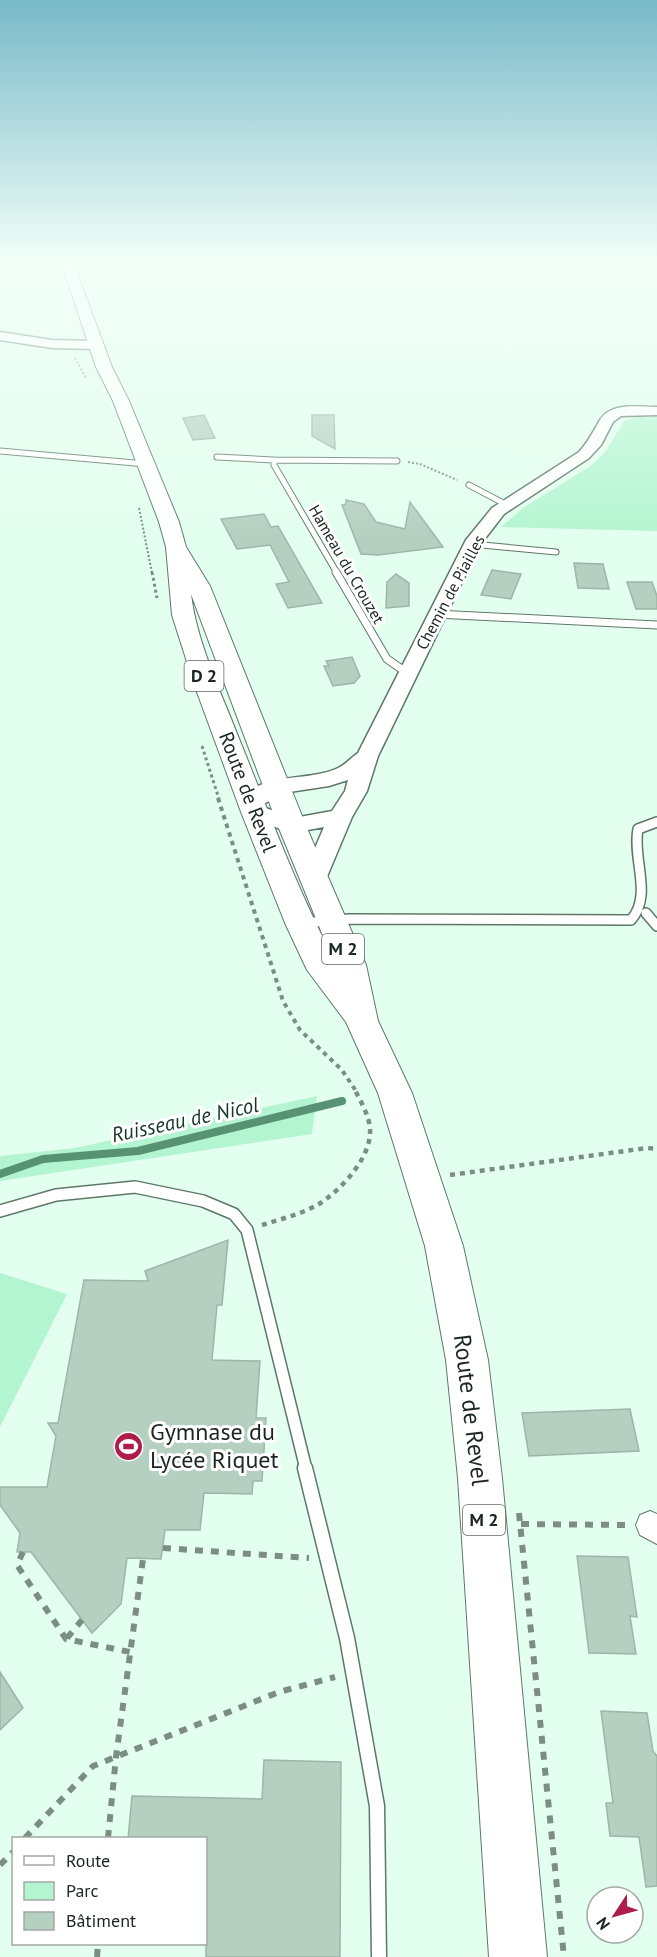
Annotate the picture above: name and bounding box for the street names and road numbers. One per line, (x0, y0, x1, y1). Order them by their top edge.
street label: Hameau du Crouzet (305, 501, 389, 628)
street label: Chemin de Piailles (411, 531, 489, 653)
road number: D 2 (184, 661, 224, 691)
street label: Route de Revel (213, 728, 283, 856)
road number: M 2 (322, 934, 364, 964)
street label: Route de Revel (447, 1333, 496, 1487)
road number: M 2 (463, 1505, 505, 1535)

